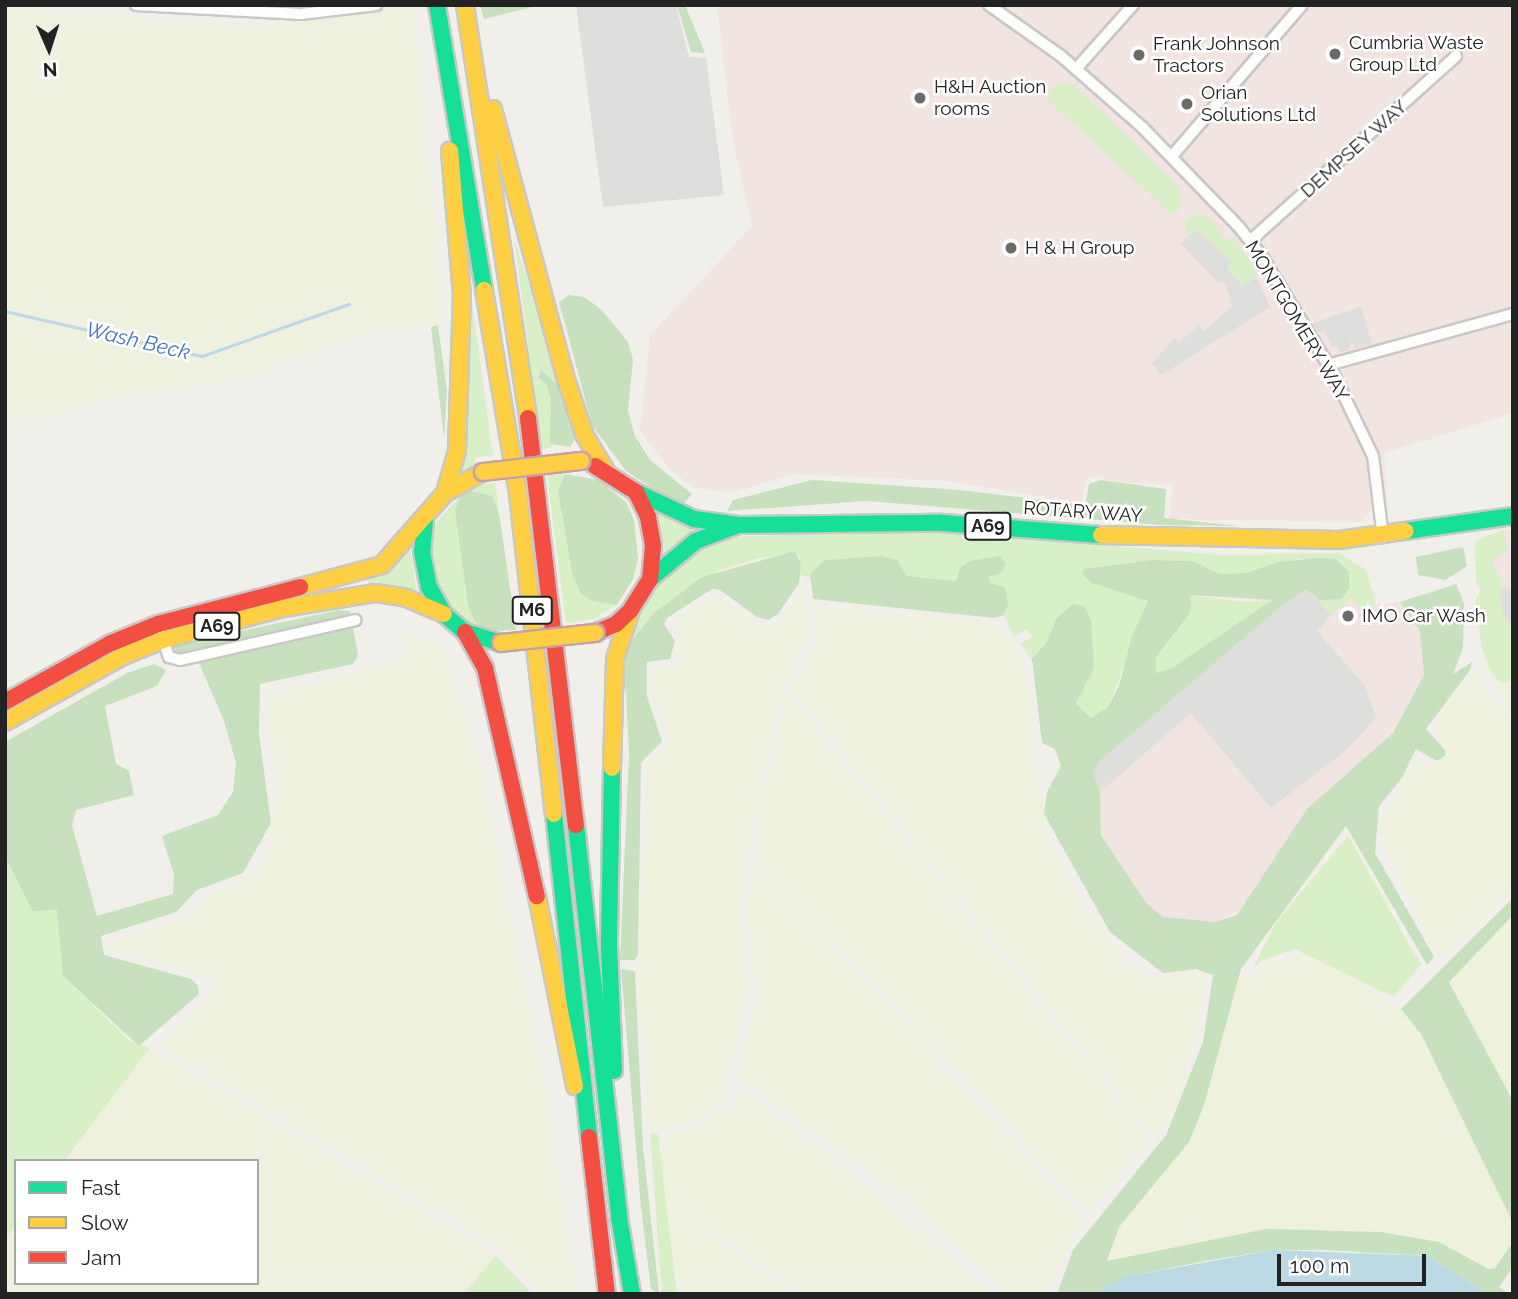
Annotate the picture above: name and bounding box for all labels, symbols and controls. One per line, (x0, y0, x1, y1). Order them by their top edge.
north arrow (14, 14, 84, 84)
place label: Cumbria Waste Group Ltd (1349, 32, 1484, 76)
place label: Frank Johnson Tractors (1153, 33, 1280, 77)
marker: Cumbria Waste Group Ltd (1327, 46, 1343, 62)
marker: Frank Johnson Tractors (1131, 47, 1147, 63)
text: N (42, 59, 58, 81)
place label: H&H Auction rooms (934, 76, 1047, 120)
place label: Orian Solutions Ltd (1201, 82, 1316, 126)
marker: H&H Auction rooms (912, 90, 928, 106)
street label: DEMPSEY WAY (1296, 95, 1412, 203)
marker: Orian Solutions Ltd (1179, 96, 1195, 112)
street label: MONTGOMERY WAY (1240, 236, 1354, 406)
place label: H & H Group (1025, 237, 1135, 259)
marker: H & H Group (1003, 240, 1019, 256)
water label: Wash Beck (83, 317, 193, 365)
street label: ROTARY WAY (1022, 496, 1144, 528)
road number: A69 (964, 512, 1012, 540)
road number: M6 (511, 596, 553, 624)
place label: IMO Car Wash (1362, 605, 1487, 627)
marker: IMO Car Wash (1340, 608, 1356, 624)
road number: A69 (192, 612, 242, 640)
legend (14, 1159, 259, 1285)
text: Fast (81, 1175, 121, 1200)
text: Slow (81, 1210, 129, 1235)
scale bar (1280, 1240, 1429, 1284)
text: Jam (81, 1245, 122, 1270)
text: 100 m (1290, 1253, 1349, 1278)

